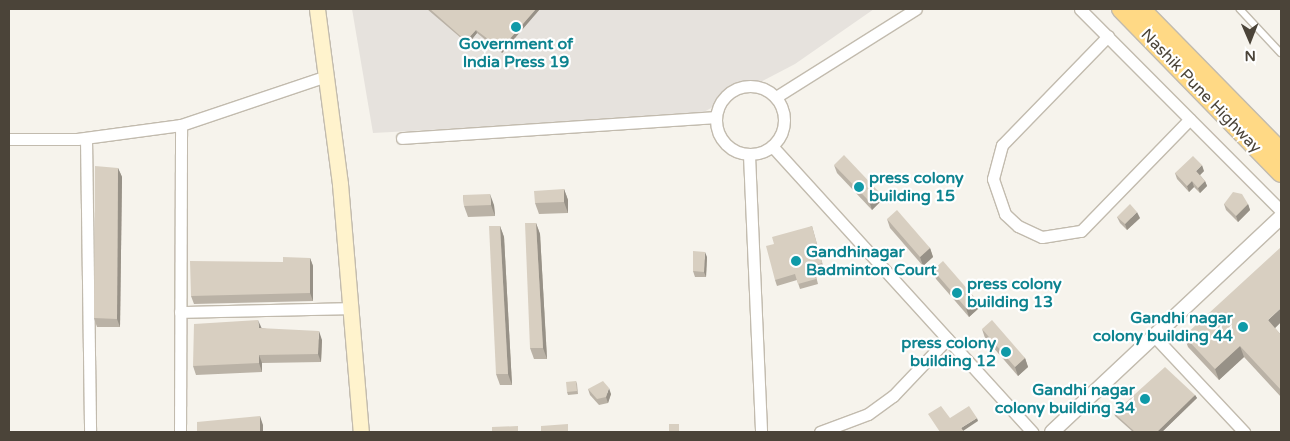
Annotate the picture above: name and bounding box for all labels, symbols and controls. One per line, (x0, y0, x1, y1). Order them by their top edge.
north arrow (1225, 15, 1275, 65)
marker: Government of India Press 19 (510, 21, 522, 33)
street label: Nashik Pune Highway (1137, 25, 1265, 157)
place label: Government of India Press 19 (459, 34, 573, 72)
place label: press colony building 15 (869, 168, 964, 206)
marker: press colony building 15 (853, 181, 865, 193)
place label: Gandhinagar Badminton Court (806, 242, 937, 280)
marker: Gandhinagar Badminton Court (790, 255, 802, 267)
place label: press colony building 13 (967, 274, 1062, 312)
marker: press colony building 13 (951, 287, 963, 299)
place label: Gandhi nagar colony building 44 (1093, 308, 1233, 346)
marker: Gandhi nagar colony building 44 (1237, 321, 1249, 333)
place label: press colony building 12 (901, 333, 996, 371)
marker: press colony building 12 (1000, 346, 1012, 358)
place label: Gandhi nagar colony building 34 (995, 380, 1135, 418)
marker: Gandhi nagar colony building 34 (1139, 393, 1151, 405)

